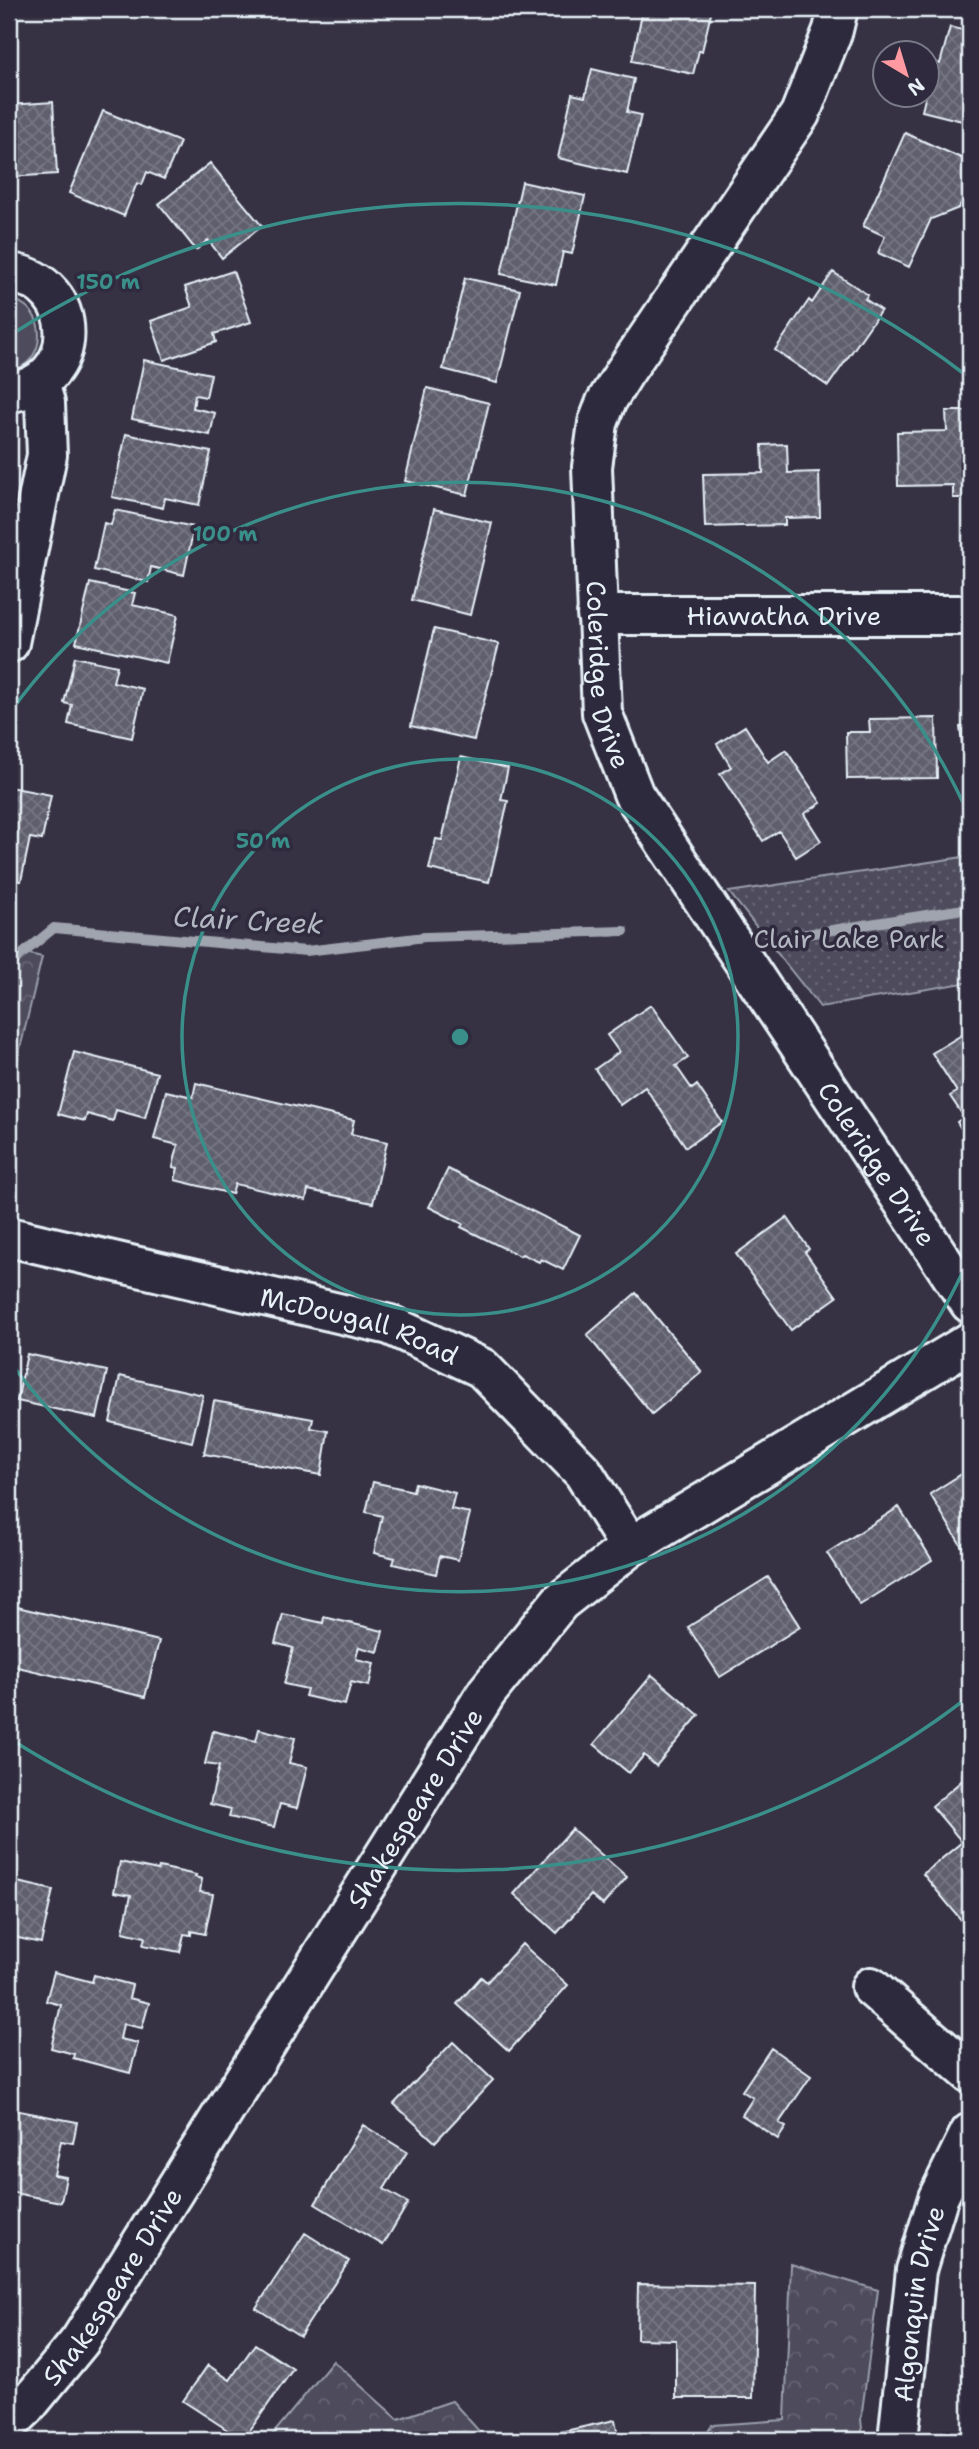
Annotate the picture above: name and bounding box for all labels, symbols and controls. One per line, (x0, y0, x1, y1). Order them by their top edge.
north arrow (870, 38, 940, 108)
text: N (903, 73, 930, 101)
text: 150 m (76, 268, 140, 296)
text: 100 m (193, 520, 257, 548)
street label: Coleridge Drive (579, 580, 639, 774)
street label: Hiawatha Drive (687, 598, 882, 633)
text: 50 m (236, 827, 290, 855)
water label: Clair Creek (172, 897, 324, 943)
park label: Clair Lake Park (753, 921, 945, 956)
centre of rings (448, 1025, 472, 1049)
street label: Coleridge Drive (811, 1074, 945, 1253)
street label: McDougall Road (257, 1278, 465, 1372)
street label: Shakespeare Drive (338, 1701, 490, 1915)
street label: Shakespeare Drive (34, 2180, 190, 2392)
street label: Algonquin Drive (885, 2201, 952, 2404)

